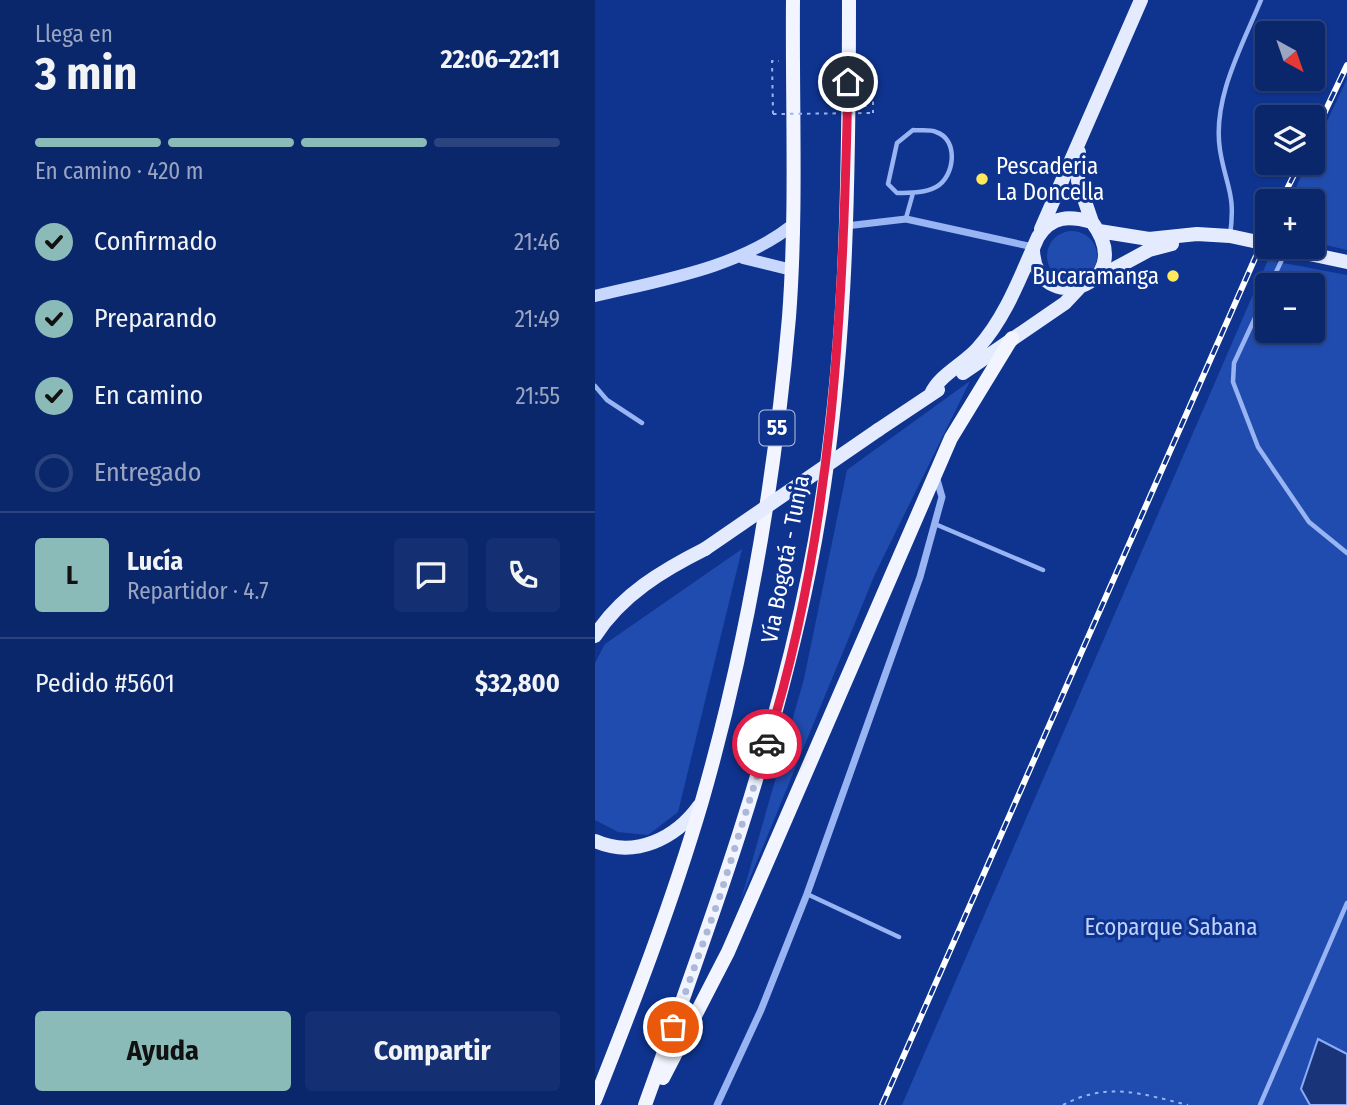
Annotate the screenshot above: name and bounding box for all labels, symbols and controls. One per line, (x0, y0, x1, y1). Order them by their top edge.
text: Llega en (35, 20, 113, 48)
north arrow (1255, 21, 1325, 91)
map controls (1255, 21, 1325, 343)
text: 22:06–22:11 (440, 44, 560, 75)
text: 3 min (35, 46, 137, 101)
pin (818, 52, 878, 112)
icon: home (829, 63, 867, 101)
button: layers (1255, 105, 1325, 175)
place label: Pescaderia La Doncella (996, 152, 1104, 206)
text: En camino · 420 m (35, 157, 203, 185)
marker: Pescaderia La Doncella (974, 171, 990, 187)
button: + (1255, 189, 1325, 259)
icon: check (35, 223, 73, 261)
text: Confirmado (94, 226, 217, 257)
text: 21:46 (514, 228, 560, 256)
place label: Bucaramanga (1032, 262, 1159, 290)
marker: Bucaramanga (1165, 268, 1181, 284)
button: − (1255, 273, 1325, 343)
icon: check (35, 300, 73, 338)
text: Preparando (94, 303, 217, 334)
text: 21:49 (515, 305, 560, 333)
icon: check (35, 377, 73, 415)
text: En camino (94, 380, 203, 411)
text: 21:55 (515, 382, 560, 410)
road number: 55 (759, 410, 795, 446)
text: Entregado (94, 457, 201, 488)
street label: Vía Bogotá - Tunja (755, 473, 815, 645)
button: chat (394, 538, 468, 612)
button: phone (486, 538, 560, 612)
text: Lucía (127, 546, 183, 577)
text: L (66, 560, 78, 591)
text: Repartidor · 4.7 (127, 577, 269, 605)
text: Pedido #5601 (35, 668, 175, 699)
text: $32,800 (475, 668, 560, 699)
courier (732, 709, 802, 779)
icon: car (748, 725, 786, 763)
park label: Ecoparque Sabana (1084, 913, 1258, 941)
pin (643, 997, 703, 1057)
icon: bag (654, 1008, 692, 1046)
button: Ayuda (35, 1011, 291, 1091)
button: Compartir (305, 1011, 560, 1091)

